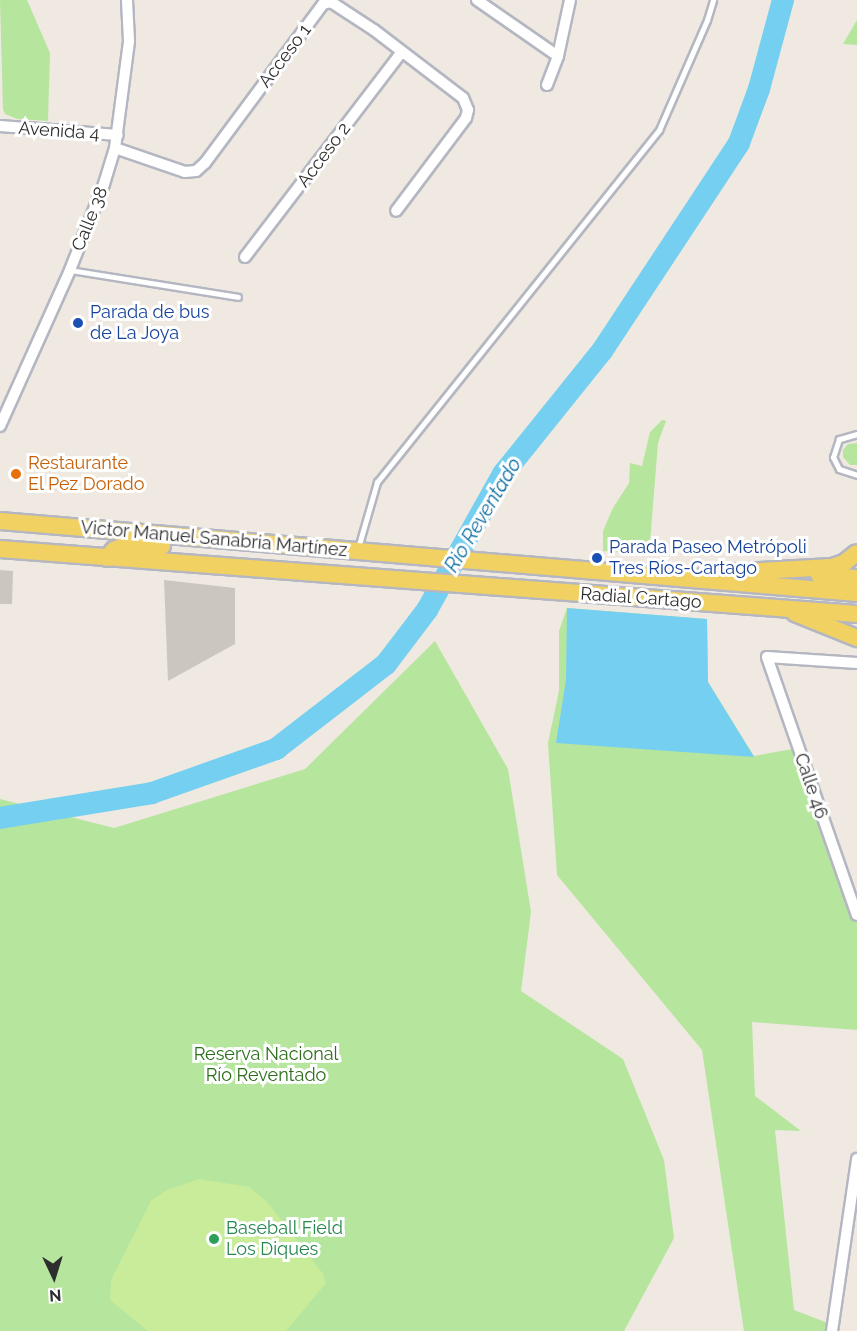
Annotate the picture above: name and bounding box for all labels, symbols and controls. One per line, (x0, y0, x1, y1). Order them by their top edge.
street label: Acceso 1 (254, 20, 316, 92)
street label: Avenida 4 (18, 117, 100, 145)
street label: Acceso 2 (293, 118, 355, 192)
street label: Calle 38 (67, 184, 113, 254)
place label: Parada de bus de La Joya (90, 302, 209, 344)
marker: Parada de bus de La Joya (71, 316, 85, 330)
place label: Restaurante El Pez Dorado (28, 453, 145, 496)
water label: Rio Reventado (440, 454, 526, 576)
marker: Restaurante El Pez Dorado (9, 467, 23, 481)
street label: Victor Manuel Sanabria Martínez (79, 517, 349, 561)
place label: Parada Paseo Metrópoli Tres Ríos-Cartago (609, 537, 807, 580)
marker: Parada Paseo Metrópoli Tres Ríos-Cartago (590, 551, 604, 565)
street label: Radial Cartago (579, 583, 703, 613)
street label: Calle 46 (790, 750, 832, 822)
park label: Reserva Nacional Río Reventado (194, 1044, 338, 1086)
place label: Baseball Field Los Diques (226, 1218, 344, 1260)
marker: Baseball Field Los Diques (207, 1232, 221, 1246)
north arrow (24, 1247, 84, 1307)
text: N (49, 1286, 62, 1305)

